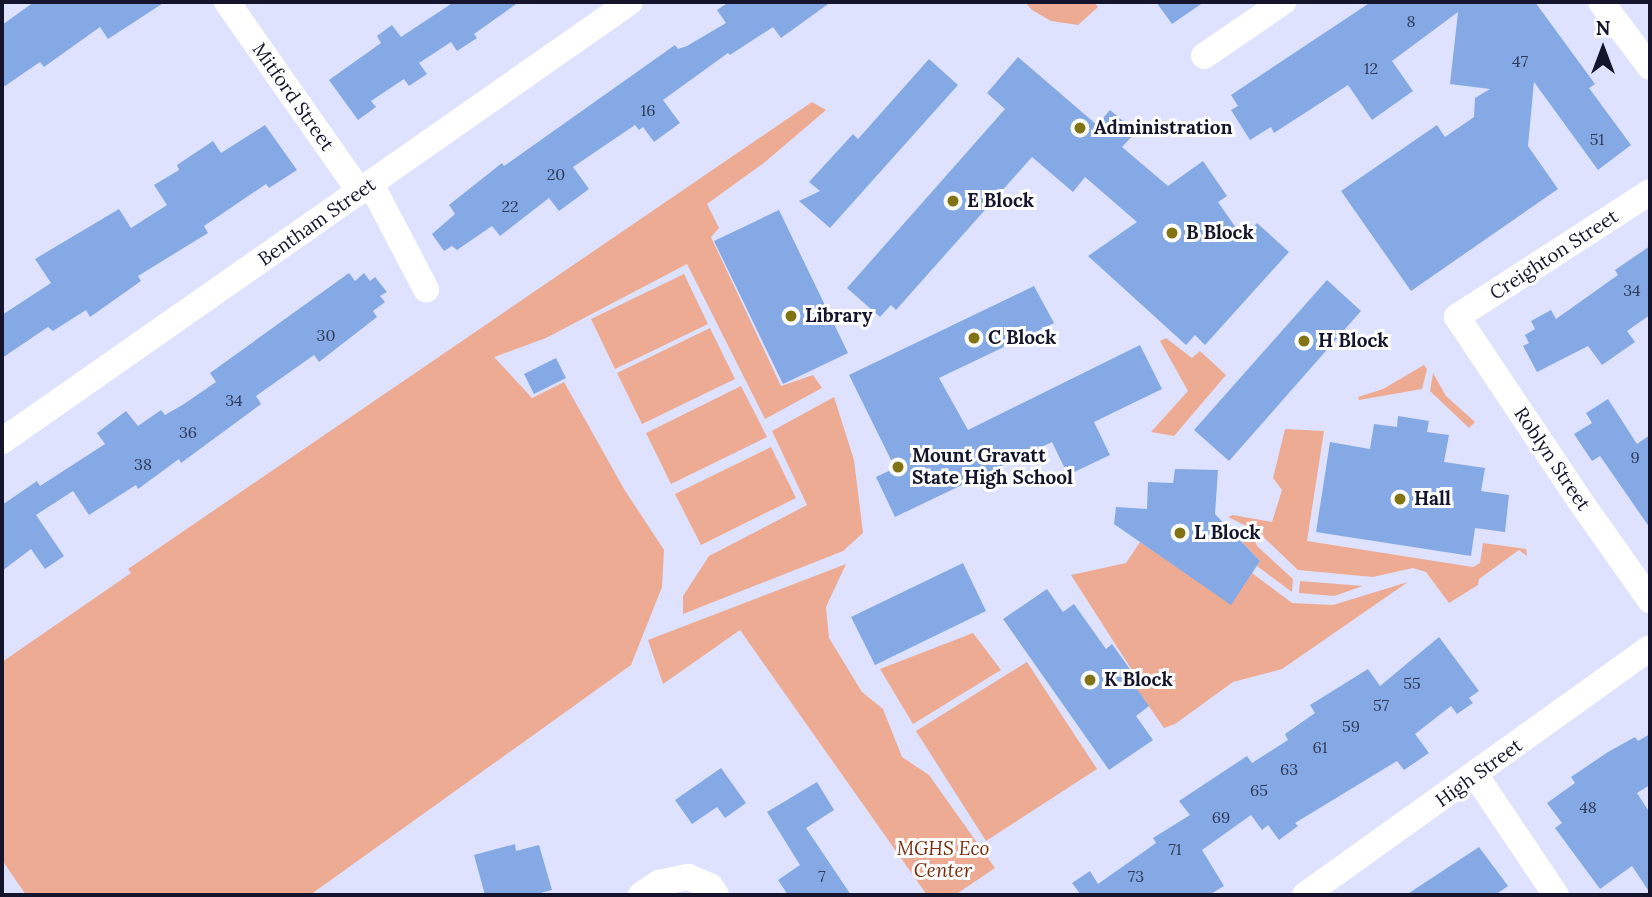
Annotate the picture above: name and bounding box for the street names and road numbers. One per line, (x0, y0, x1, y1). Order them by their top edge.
street label: Mitford Street (247, 39, 339, 155)
street label: Bentham Street (254, 173, 380, 271)
street label: Creighton Street (1486, 205, 1622, 305)
street label: Roblyn Street (1509, 403, 1595, 515)
street label: High Street (1431, 734, 1527, 812)

